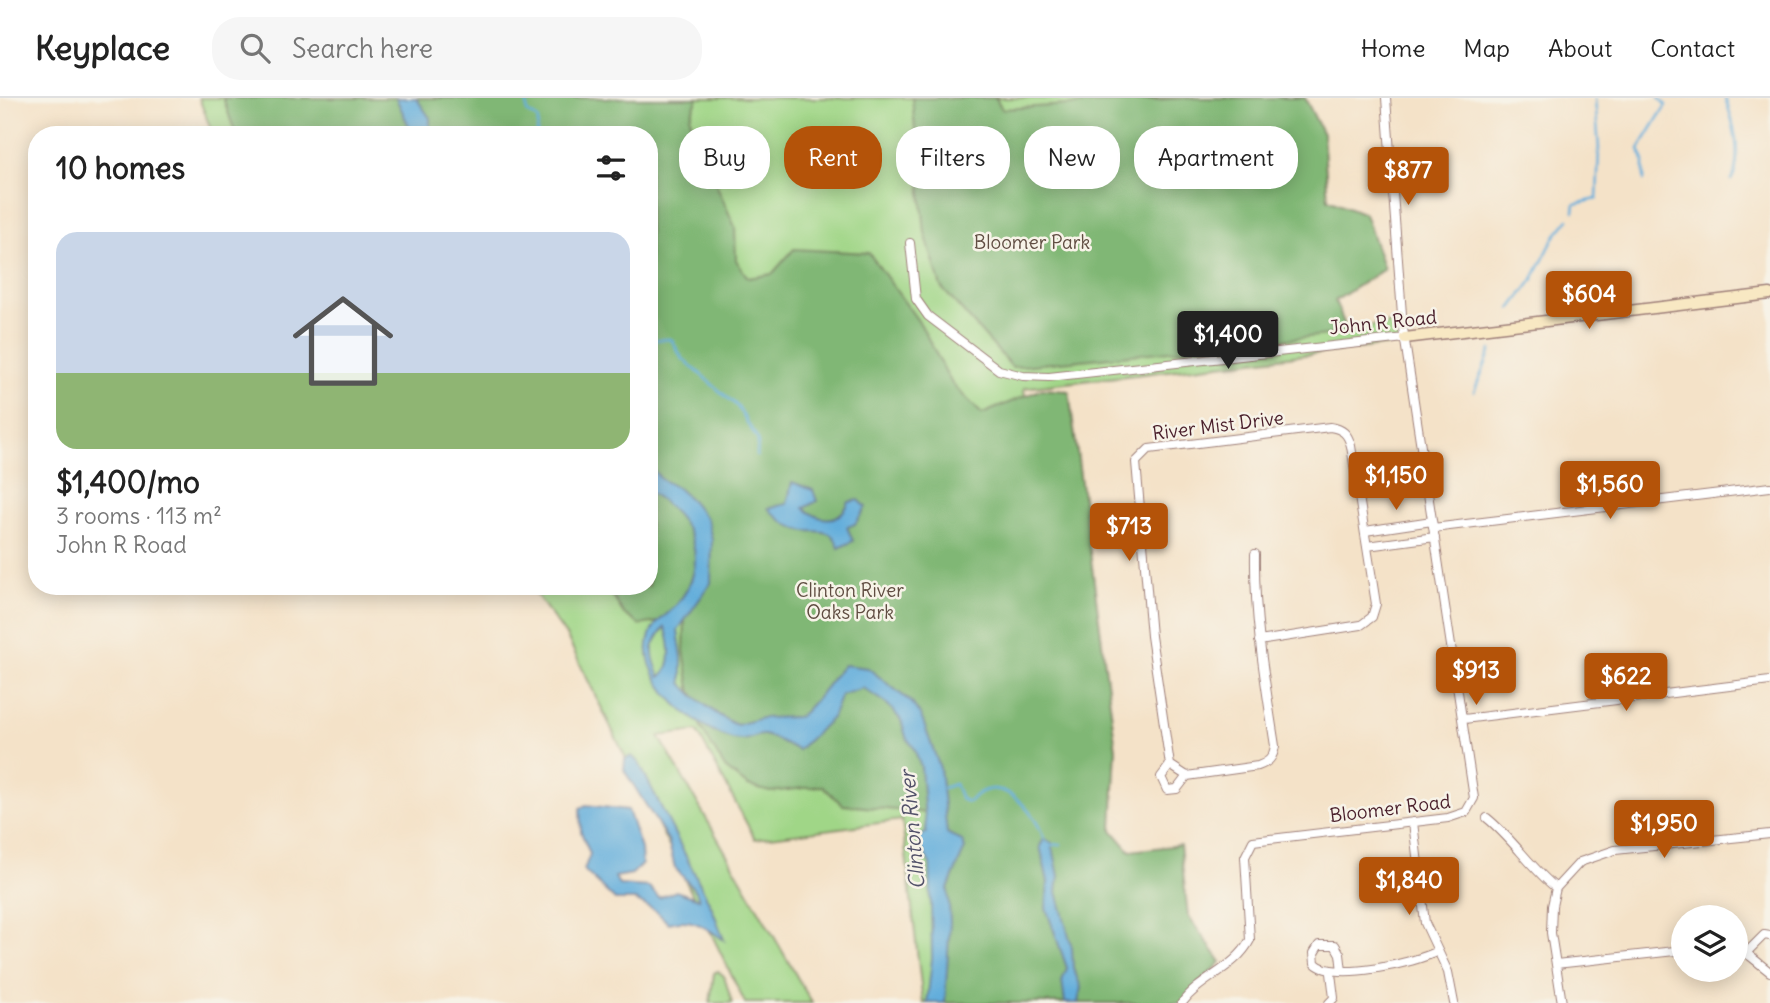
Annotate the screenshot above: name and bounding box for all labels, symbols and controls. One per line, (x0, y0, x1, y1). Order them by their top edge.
search box (212, 17, 702, 80)
text: Keyplace (35, 27, 170, 69)
icon: search (236, 29, 274, 67)
text: Search here (292, 32, 433, 65)
text: Home (1361, 33, 1425, 63)
text: Map (1463, 33, 1510, 63)
text: About (1548, 33, 1612, 63)
text: Contact (1650, 33, 1735, 63)
chip: Buy (679, 126, 770, 189)
chip: Rent (784, 126, 882, 189)
chip: Filters (896, 126, 1010, 189)
chip: New (1024, 126, 1120, 189)
chip: Apartment (1134, 126, 1298, 189)
pin: $877 (1367, 148, 1449, 207)
text: 10 homes (56, 149, 185, 187)
icon: filters (592, 149, 630, 187)
text: $877 (1384, 155, 1432, 184)
park label: Bloomer Park (974, 230, 1091, 254)
pin: $604 (1548, 272, 1630, 331)
icon: home (280, 278, 406, 404)
text: $604 (1562, 279, 1616, 308)
street label: John R Road (1328, 304, 1438, 340)
pin: $1,400 (1171, 312, 1285, 371)
text: $1,400 (1193, 319, 1263, 348)
street label: River Mist Drive (1151, 405, 1285, 445)
pin: $1,150 (1339, 452, 1453, 512)
text: $1,150 (1365, 460, 1427, 489)
pin: $1,560 (1553, 462, 1667, 521)
text: $1,400/mo (56, 463, 200, 501)
text: $1,560 (1576, 469, 1644, 498)
text: 3 rooms · 113 m² (56, 501, 222, 530)
pin: $713 (1088, 504, 1170, 563)
text: $713 (1106, 511, 1152, 540)
text: John R Road (56, 530, 187, 559)
park label: Clinton River Oaks Park (796, 578, 904, 624)
pin: $913 (1435, 648, 1517, 707)
pin: $622 (1585, 654, 1667, 713)
text: $913 (1452, 655, 1500, 684)
text: $622 (1600, 661, 1652, 690)
water label: Clinton River (893, 767, 931, 891)
street label: Bloomer Road (1328, 789, 1452, 827)
pin: $1,950 (1607, 800, 1721, 860)
text: $1,950 (1630, 808, 1698, 837)
pin: $1,840 (1352, 858, 1466, 917)
text: $1,840 (1375, 865, 1443, 894)
map controls (1671, 905, 1748, 982)
button: layers (1671, 905, 1748, 982)

